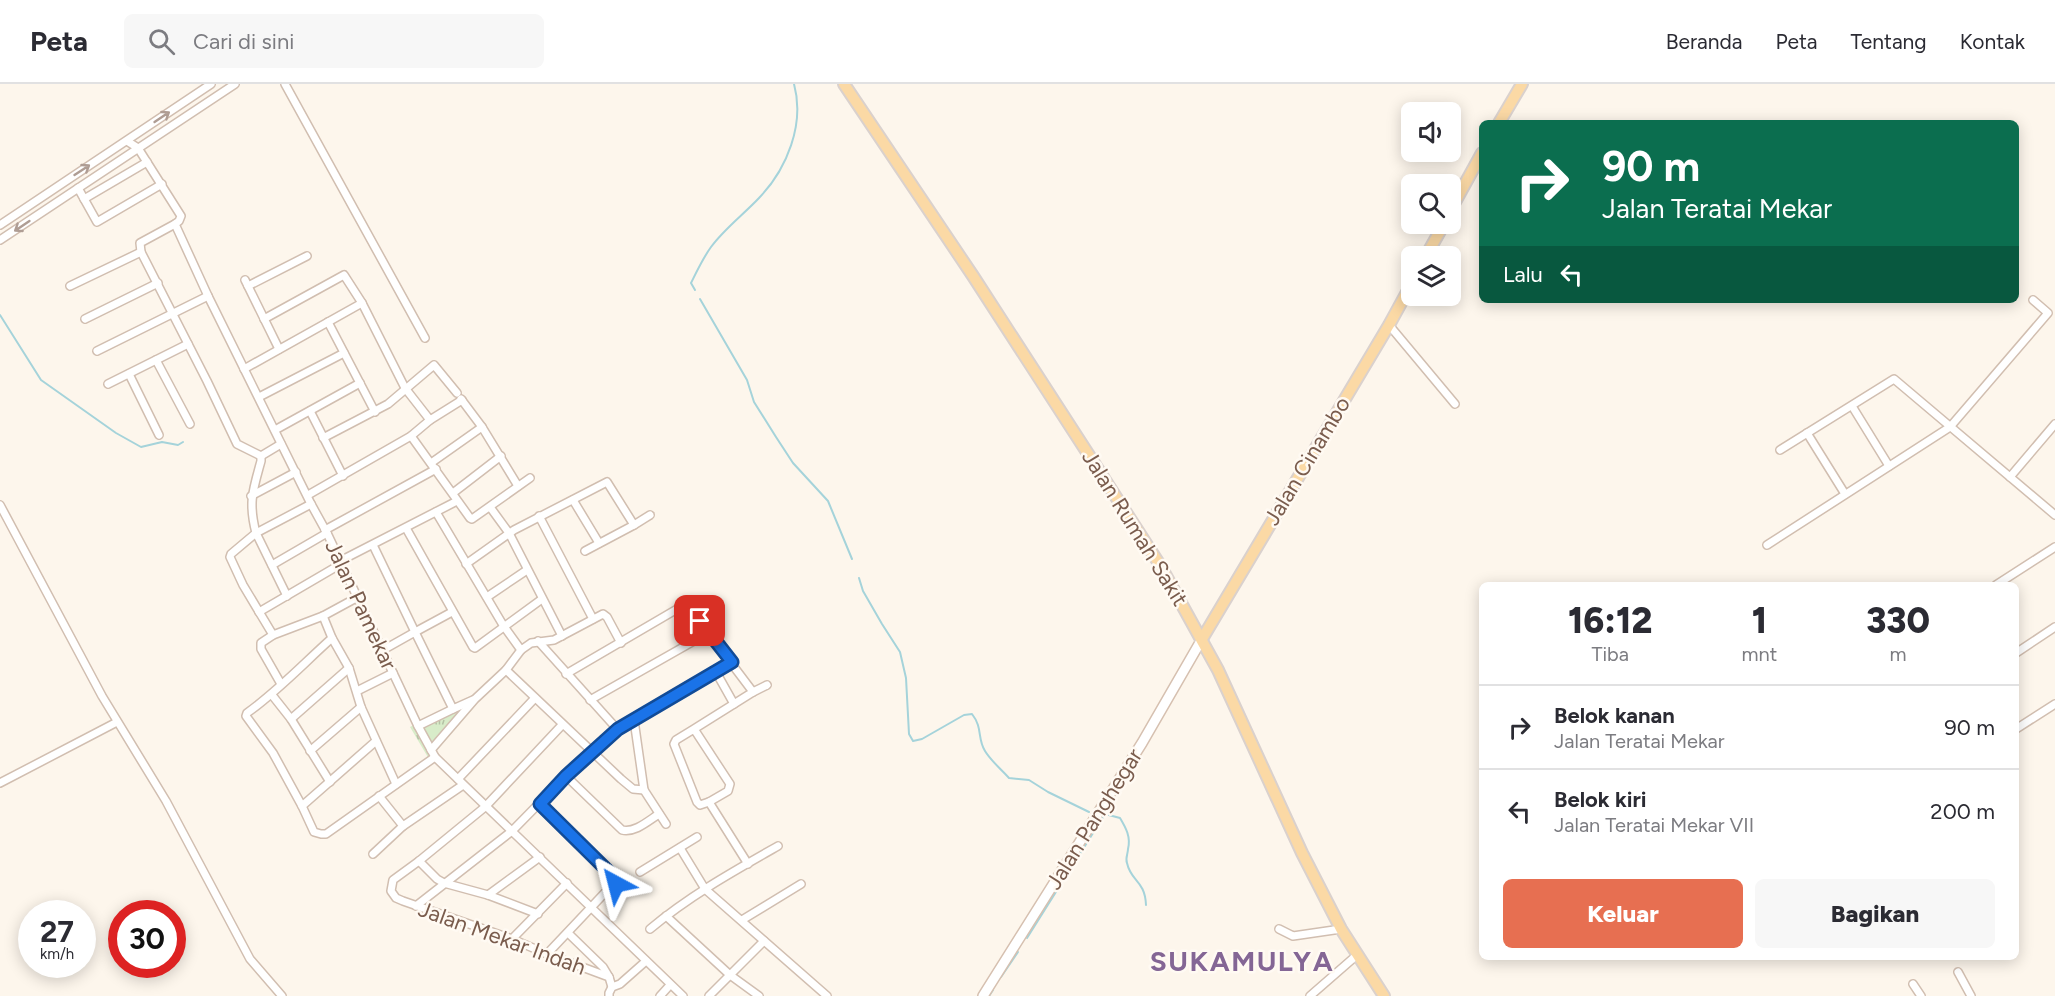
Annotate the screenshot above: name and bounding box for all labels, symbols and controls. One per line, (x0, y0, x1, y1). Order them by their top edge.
search box (124, 14, 544, 68)
text: Peta (30, 24, 88, 58)
icon: search (145, 25, 178, 58)
text: Cari di sini (193, 28, 294, 55)
text: Beranda (1666, 29, 1743, 54)
text: Peta (1776, 29, 1818, 54)
text: Tentang (1851, 29, 1927, 54)
text: Kontak (1960, 29, 2025, 54)
map controls (1401, 102, 1461, 306)
button: sound (1401, 102, 1461, 162)
one-way arrow (153, 111, 169, 123)
text: 90 m (1602, 141, 1700, 192)
icon: right (1503, 144, 1581, 222)
one-way arrow (73, 164, 90, 176)
button: search (1401, 174, 1461, 234)
text: Jalan Teratai Mekar (1602, 192, 1832, 225)
one-way arrow (14, 220, 30, 232)
button: layers (1401, 246, 1461, 306)
icon: left (1555, 258, 1588, 291)
text: Lalu (1503, 261, 1543, 288)
street label: Jalan Cinambo (1258, 392, 1356, 530)
street label: Jalan Rumah Sakit (1076, 445, 1194, 611)
street label: Jalan Pamekar (319, 536, 403, 675)
pin (674, 595, 725, 646)
text: 16:12 (1568, 599, 1653, 642)
text: 1 (1752, 599, 1767, 642)
text: 330 (1866, 599, 1930, 642)
icon: arrive (683, 604, 716, 637)
text: Tiba (1591, 642, 1629, 666)
text: mnt (1741, 642, 1777, 666)
text: m (1890, 642, 1907, 666)
text: Belok kanan (1554, 702, 1675, 729)
icon: right (1503, 711, 1536, 744)
text: 90 m (1944, 714, 1995, 741)
text: Jalan Teratai Mekar (1554, 729, 1724, 753)
street label: Jalan Panghegar (1040, 743, 1148, 894)
text: Belok kiri (1554, 786, 1647, 813)
icon: left (1503, 795, 1536, 828)
text: 200 m (1930, 798, 1995, 825)
text: Jalan Teratai Mekar VII (1554, 813, 1754, 837)
position arrow (584, 852, 648, 916)
button: Keluar (1503, 879, 1743, 948)
button: Bagikan (1755, 879, 1995, 948)
street label: Jalan Mekar Indah (415, 895, 589, 981)
speed limit sign: 30 (108, 900, 186, 978)
text: 27 (40, 913, 74, 950)
district label: SUKAMULYA (1150, 944, 1334, 978)
text: km/h (40, 945, 74, 963)

